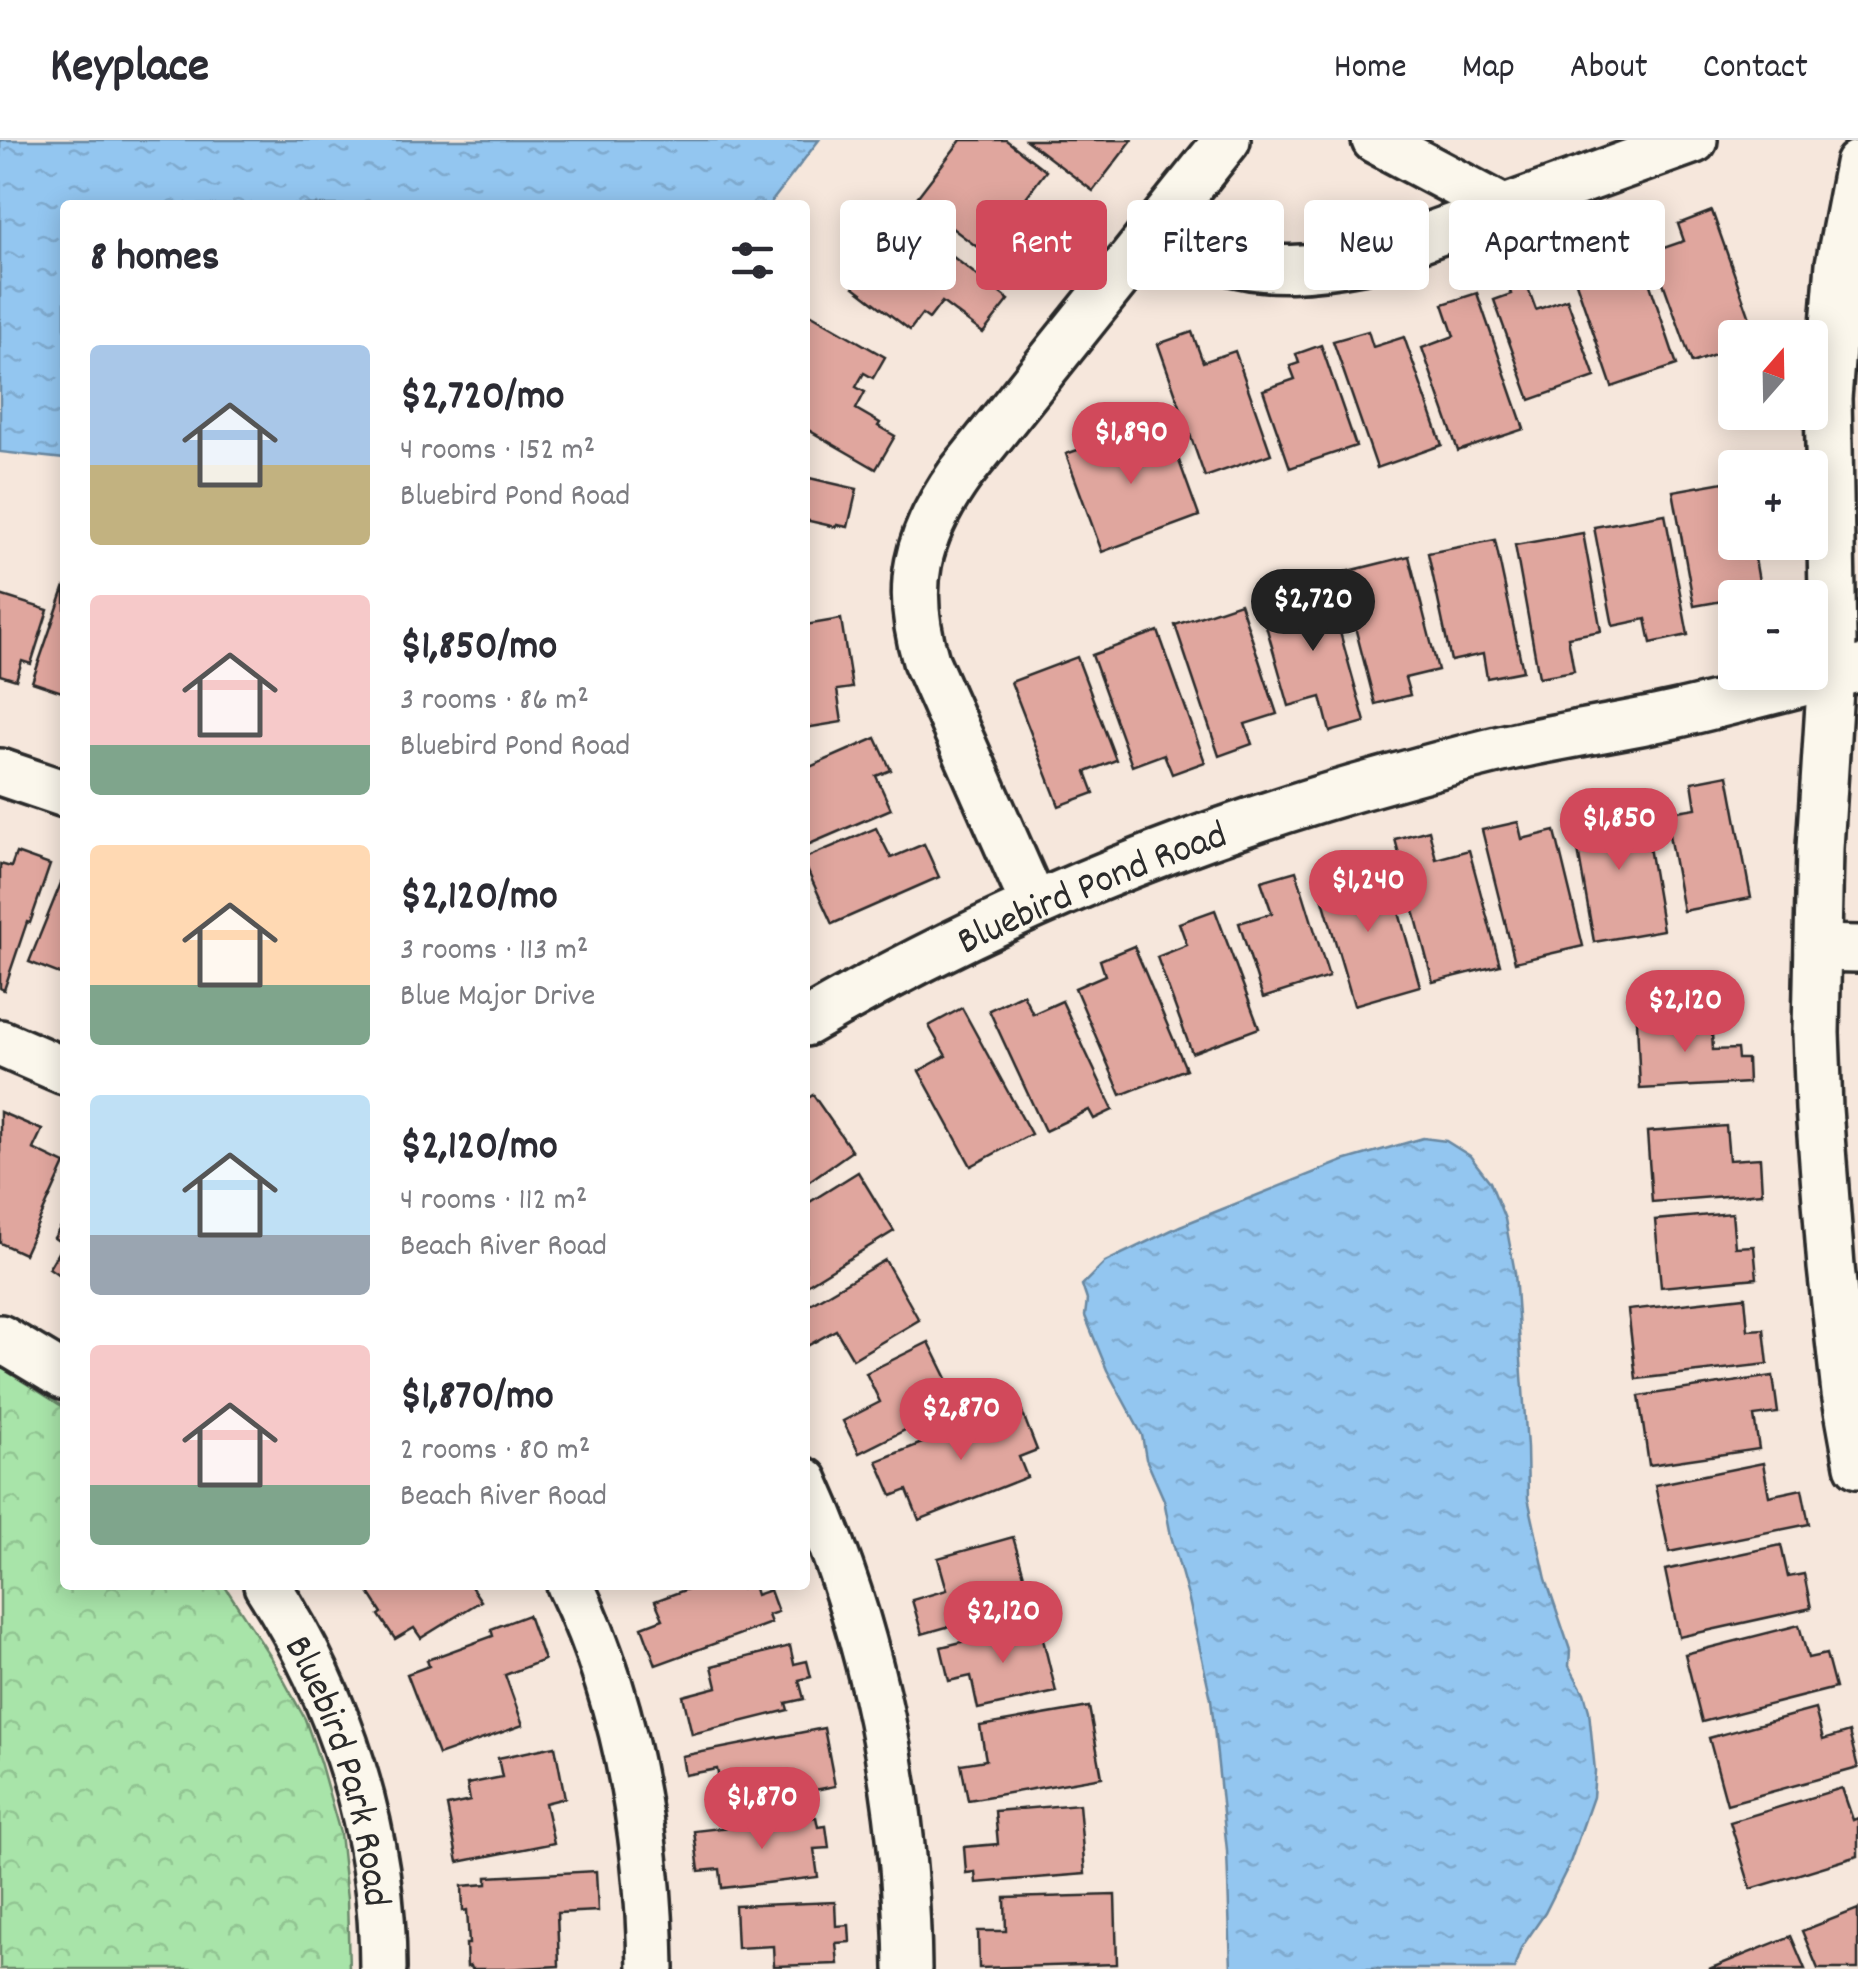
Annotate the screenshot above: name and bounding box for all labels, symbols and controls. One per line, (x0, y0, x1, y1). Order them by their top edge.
text: Keyplace (50, 35, 209, 104)
text: Home (1334, 44, 1407, 94)
text: Map (1462, 44, 1515, 94)
text: About (1570, 44, 1648, 94)
text: Contact (1703, 44, 1808, 94)
chip: Buy (840, 200, 956, 290)
chip: Rent (976, 200, 1107, 290)
chip: Filters (1127, 200, 1284, 290)
chip: New (1304, 200, 1429, 290)
chip: Apartment (1449, 200, 1665, 290)
text: 8 homes (90, 230, 219, 290)
icon: filters (725, 233, 780, 288)
north arrow (1718, 320, 1828, 430)
map controls (1718, 320, 1828, 690)
text: $2,720/mo (400, 369, 564, 429)
icon: home (170, 385, 290, 505)
pin: $1,890 (1050, 402, 1212, 487)
text: $1,890 (1094, 411, 1168, 457)
text: 4 rooms · 152 m² (400, 429, 595, 475)
button: + (1718, 450, 1828, 560)
text: Bluebird Pond Road (400, 475, 630, 521)
pin: $2,720 (1232, 569, 1394, 654)
text: $2,720 (1273, 578, 1353, 624)
button: − (1718, 580, 1828, 690)
text: $1,850/mo (400, 619, 557, 679)
icon: home (170, 635, 290, 755)
text: 3 rooms · 86 m² (400, 679, 589, 725)
text: Bluebird Pond Road (400, 725, 630, 771)
pin: $1,850 (1538, 788, 1700, 873)
text: $1,850 (1582, 797, 1656, 843)
street label: Bluebird Pond Road (949, 809, 1236, 973)
pin: $1,240 (1287, 850, 1449, 935)
text: $1,240 (1331, 859, 1405, 905)
text: $2,120/mo (400, 869, 558, 929)
icon: home (170, 885, 290, 1005)
text: 3 rooms · 113 m² (400, 929, 589, 975)
pin: $2,120 (1604, 970, 1766, 1055)
text: Blue Major Drive (400, 975, 595, 1021)
text: $2,120 (1648, 979, 1722, 1025)
text: $2,120/mo (400, 1119, 558, 1179)
icon: home (170, 1135, 290, 1255)
text: 4 rooms · 112 m² (400, 1179, 587, 1225)
text: Beach River Road (400, 1225, 607, 1271)
text: $1,870/mo (400, 1369, 554, 1429)
pin: $2,870 (880, 1378, 1042, 1463)
icon: home (170, 1385, 290, 1505)
text: $2,870 (922, 1387, 1000, 1433)
text: 2 rooms · 80 m² (400, 1429, 590, 1475)
text: Beach River Road (400, 1475, 607, 1521)
pin: $2,120 (922, 1581, 1084, 1666)
text: $2,120 (966, 1590, 1040, 1636)
street label: Bluebird Park Road (267, 1627, 402, 1910)
pin: $1,870 (681, 1767, 843, 1852)
text: $1,870 (726, 1776, 798, 1822)

